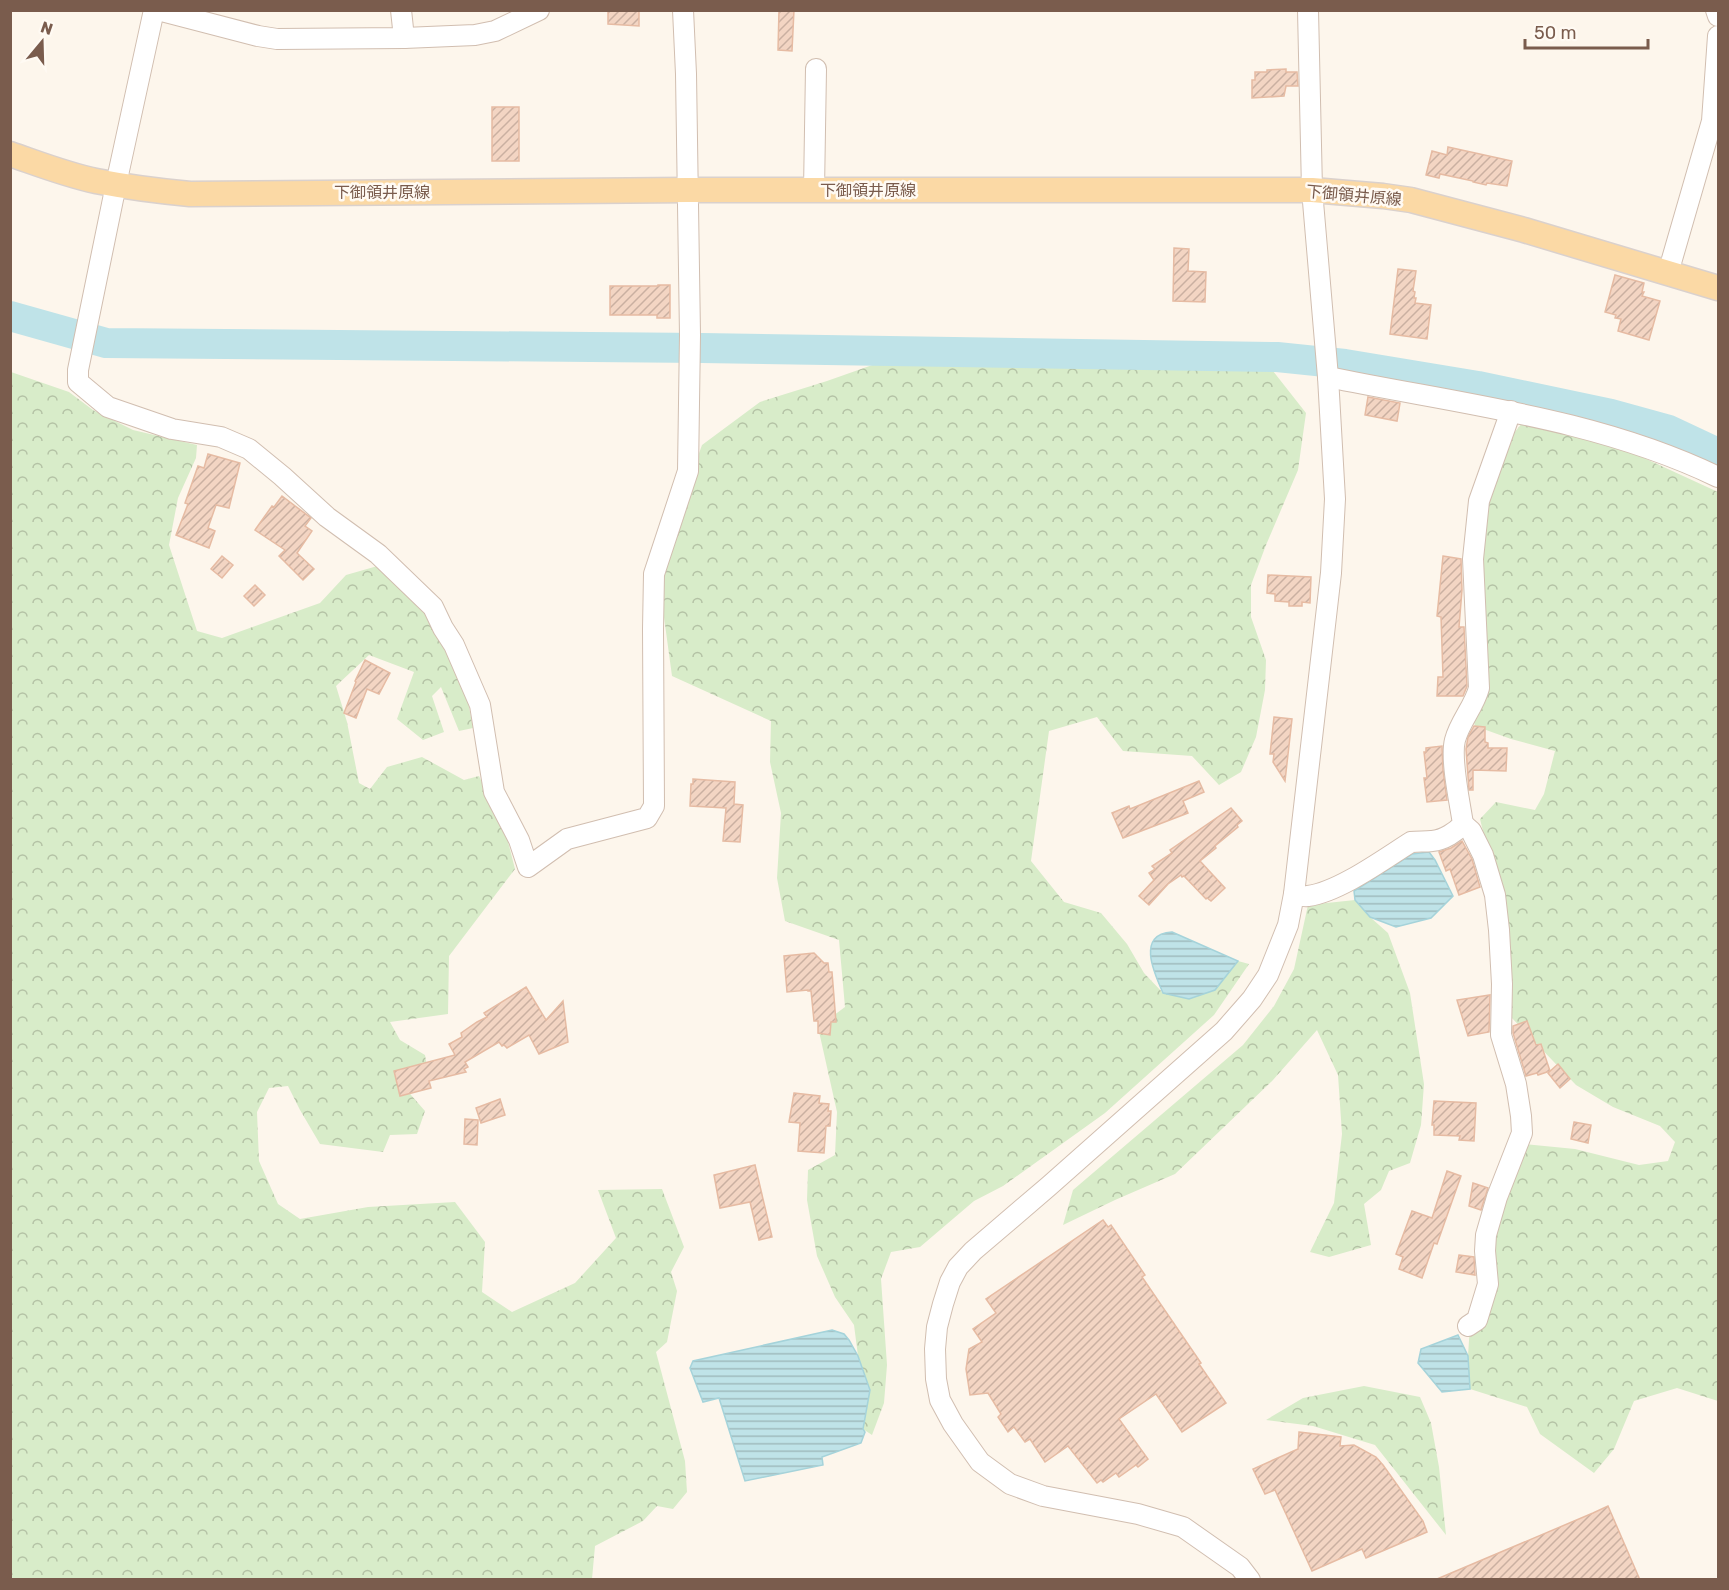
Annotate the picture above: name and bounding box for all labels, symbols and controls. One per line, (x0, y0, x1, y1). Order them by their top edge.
north arrow (12, 12, 72, 72)
scale bar (1525, 12, 1648, 50)
text: N (38, 17, 55, 39)
text: 50 m (1534, 22, 1577, 44)
street label: 下御領井原線 (820, 181, 916, 200)
street label: 下御領井原線 (1305, 182, 1403, 209)
street label: 下御領井原線 (334, 183, 430, 202)

